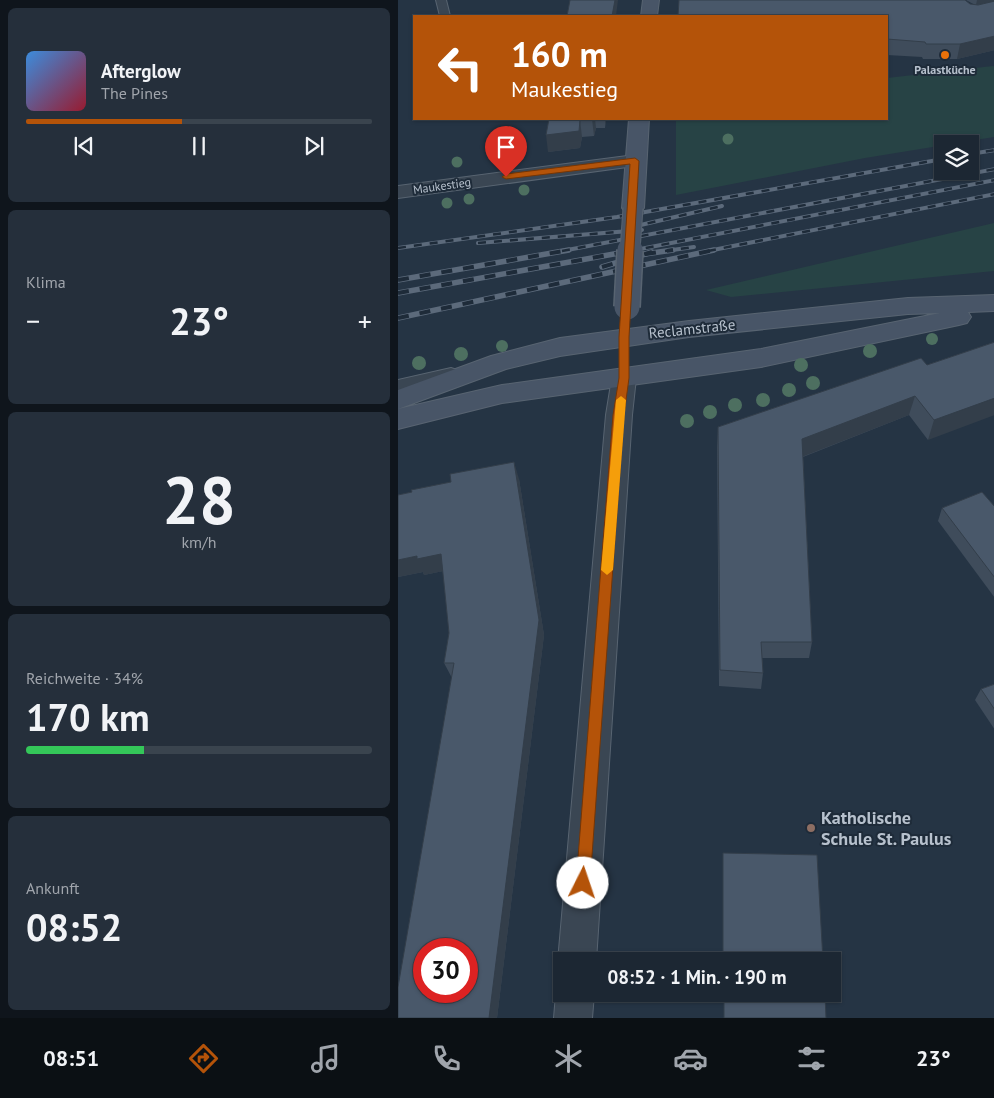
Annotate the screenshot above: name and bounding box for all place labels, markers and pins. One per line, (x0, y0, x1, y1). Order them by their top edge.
marker: Palastküche (939, 49, 951, 61)
place label: Palastküche (914, 62, 976, 77)
pin (485, 126, 527, 177)
place label: Katholische Schule St. Paulus (821, 806, 952, 850)
marker: Katholische Schule St. Paulus (805, 822, 817, 834)

